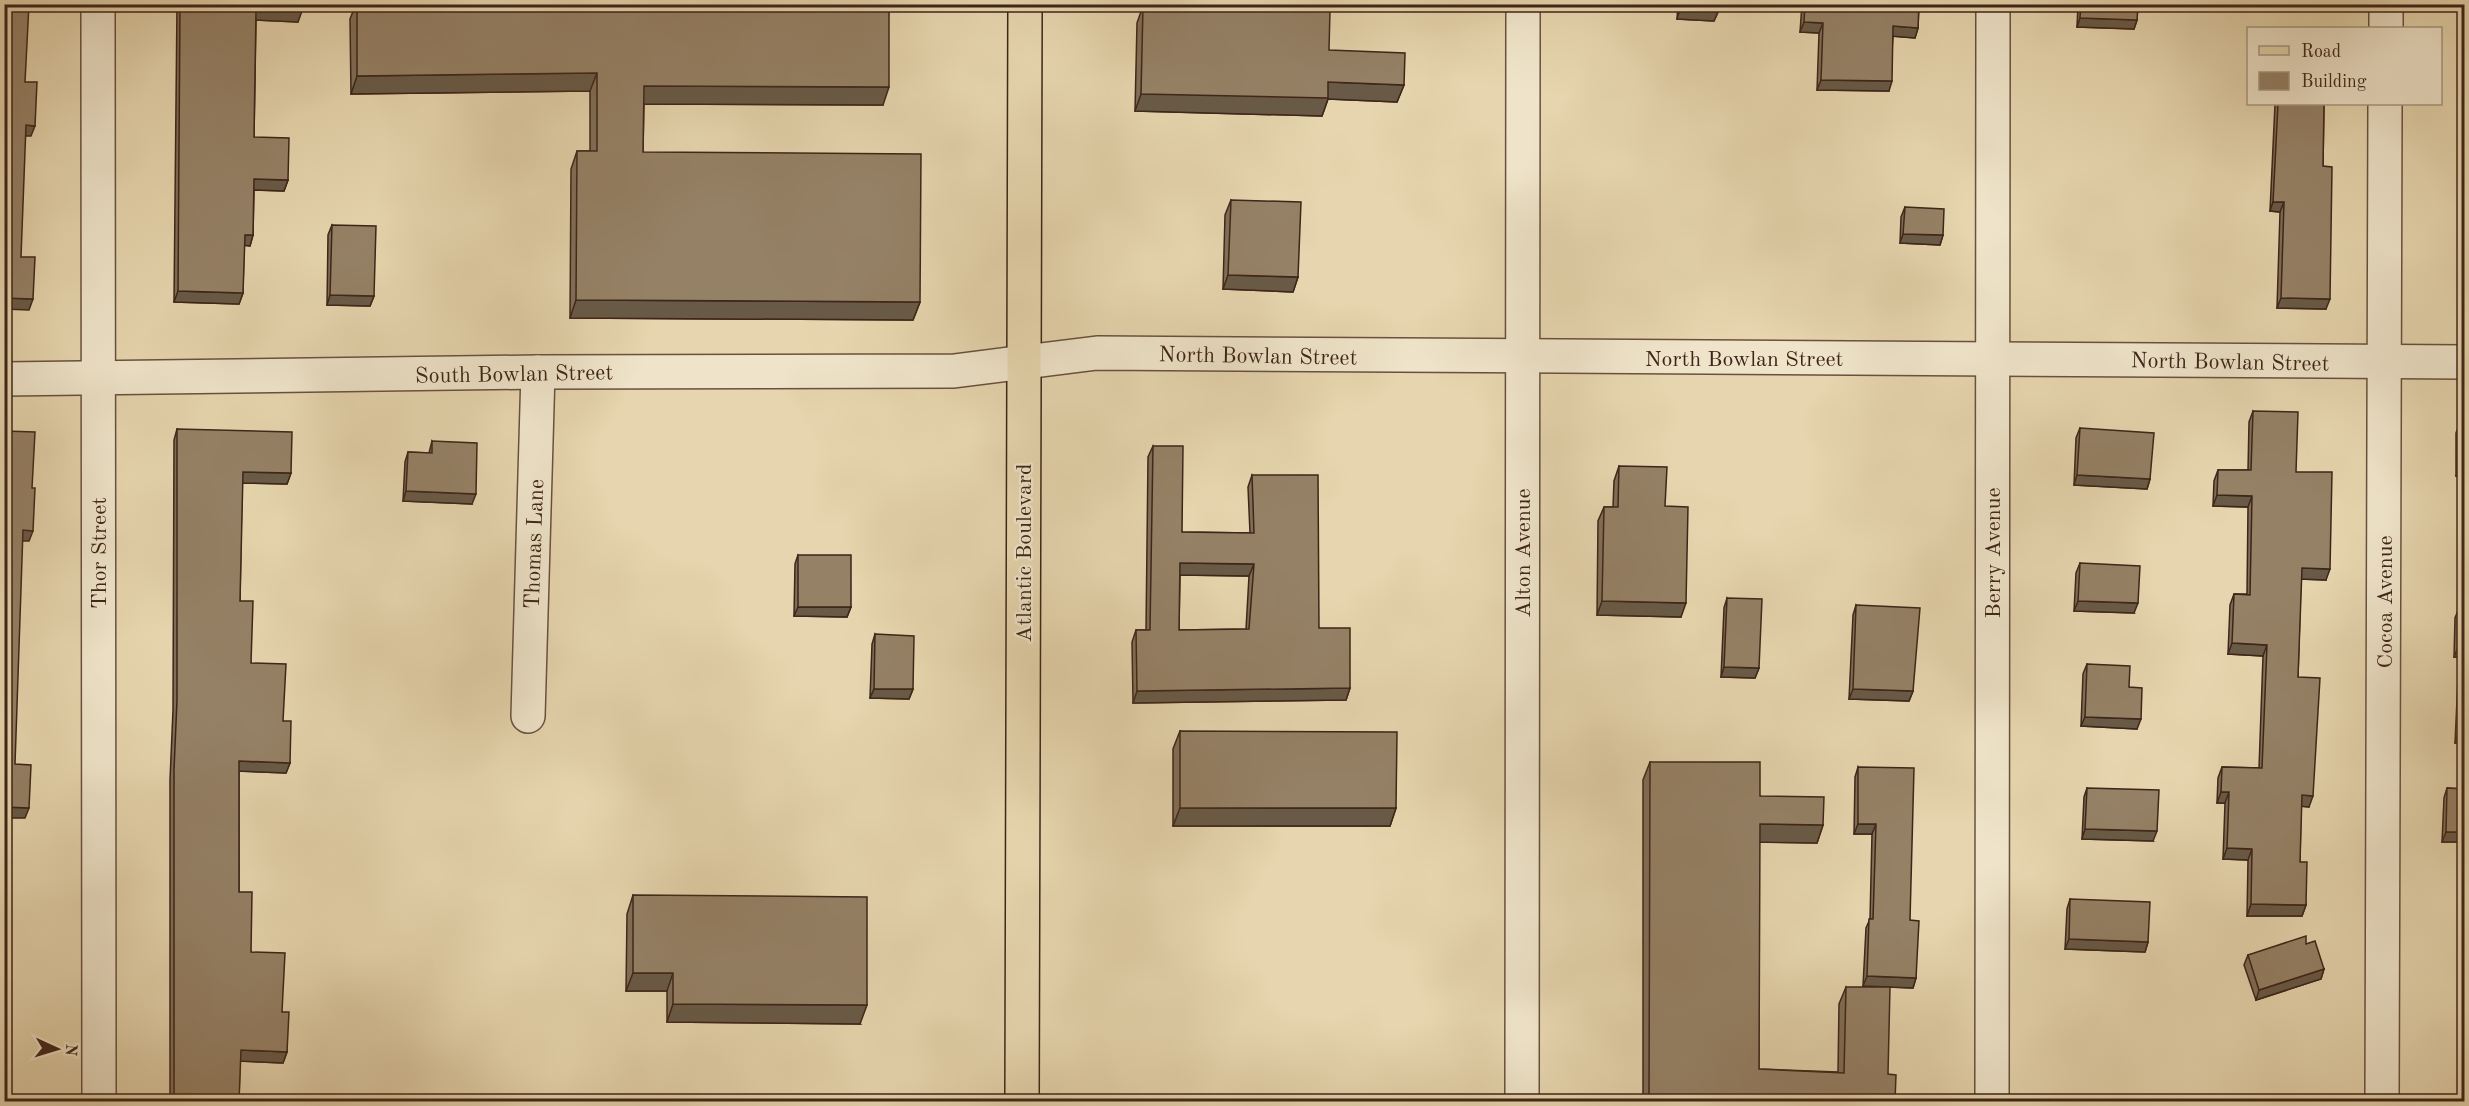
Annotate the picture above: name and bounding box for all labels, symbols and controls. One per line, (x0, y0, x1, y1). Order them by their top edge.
legend (2247, 27, 2442, 105)
text: Road (2301, 43, 2341, 61)
text: Building (2301, 73, 2367, 91)
street label: North Bowlan Street (1158, 344, 1357, 370)
street label: North Bowlan Street (1645, 349, 1843, 371)
street label: North Bowlan Street (2130, 350, 2329, 376)
street label: South Bowlan Street (415, 362, 613, 388)
street label: Atlantic Boulevard (1014, 464, 1036, 642)
street label: Thomas Lane (522, 479, 548, 610)
street label: Berry Avenue (1983, 487, 2005, 619)
street label: Alton Avenue (1513, 488, 1535, 618)
street label: Thor Street (89, 497, 111, 609)
street label: Cocoa Avenue (2375, 535, 2397, 669)
north arrow (27, 1019, 87, 1079)
text: N (62, 1043, 78, 1057)

